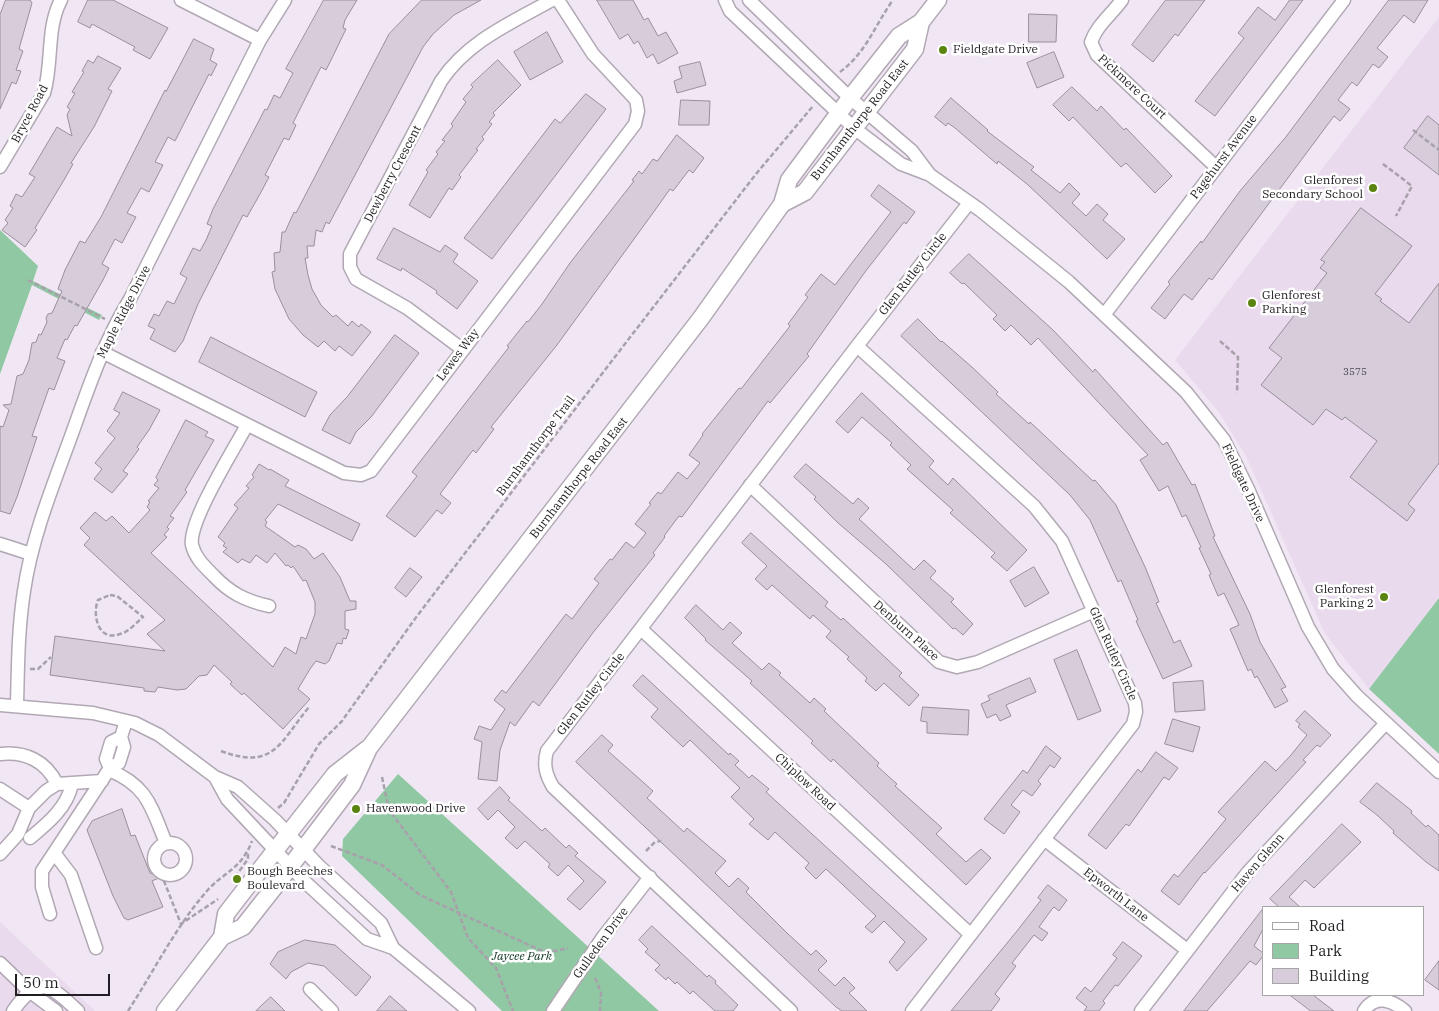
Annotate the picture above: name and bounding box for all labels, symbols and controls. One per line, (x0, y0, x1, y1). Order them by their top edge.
place label: Fieldgate Drive (953, 43, 1038, 57)
marker: Fieldgate Drive (937, 44, 949, 56)
street label: Pickmere Court (1095, 52, 1169, 122)
street label: Burnhamthorpe Road East (808, 56, 912, 184)
street label: Bryce Road (9, 82, 51, 146)
street label: Pagehurst Avenue (1188, 112, 1260, 202)
street label: Dewberry Crescent (361, 123, 425, 225)
place label: Glenforest Secondary School (1262, 174, 1363, 202)
marker: Glenforest Secondary School (1367, 182, 1379, 194)
street label: Glen Rutley Circle (876, 230, 950, 318)
street label: Maple Ridge Drive (94, 263, 154, 361)
place label: Glenforest Parking (1262, 289, 1321, 317)
marker: Glenforest Parking (1246, 297, 1258, 309)
street label: Lewes Way (434, 326, 482, 384)
house number: 3575 (1343, 366, 1367, 378)
street label: Burnhamthorpe Trail (494, 393, 578, 499)
street label: Burnhamthorpe Road East (527, 414, 631, 542)
street label: Fieldgate Drive (1219, 441, 1267, 525)
place label: Glenforest Parking 2 (1315, 583, 1374, 611)
marker: Glenforest Parking 2 (1378, 591, 1390, 603)
street label: Denburn Place (870, 598, 942, 664)
street label: Glen Rutley Circle (1086, 605, 1140, 703)
street label: Glen Rutley Circle (554, 650, 628, 738)
street label: Chiplow Road (772, 750, 838, 814)
place label: Havenwood Drive (366, 802, 465, 816)
marker: Havenwood Drive (350, 803, 362, 815)
street label: Haven Glenn (1229, 831, 1287, 895)
place label: Bough Beeches Boulevard (247, 865, 333, 893)
street label: Epworth Lane (1081, 865, 1151, 925)
marker: Bough Beeches Boulevard (231, 873, 243, 885)
street label: Gulleden Drive (570, 905, 632, 981)
legend (1262, 906, 1424, 996)
text: Road (1309, 916, 1345, 935)
text: Park (1309, 941, 1342, 960)
park label: Jaycee Park (492, 950, 552, 964)
scale bar (18, 964, 112, 996)
text: Building (1309, 966, 1369, 985)
text: 50 m (23, 973, 59, 992)

